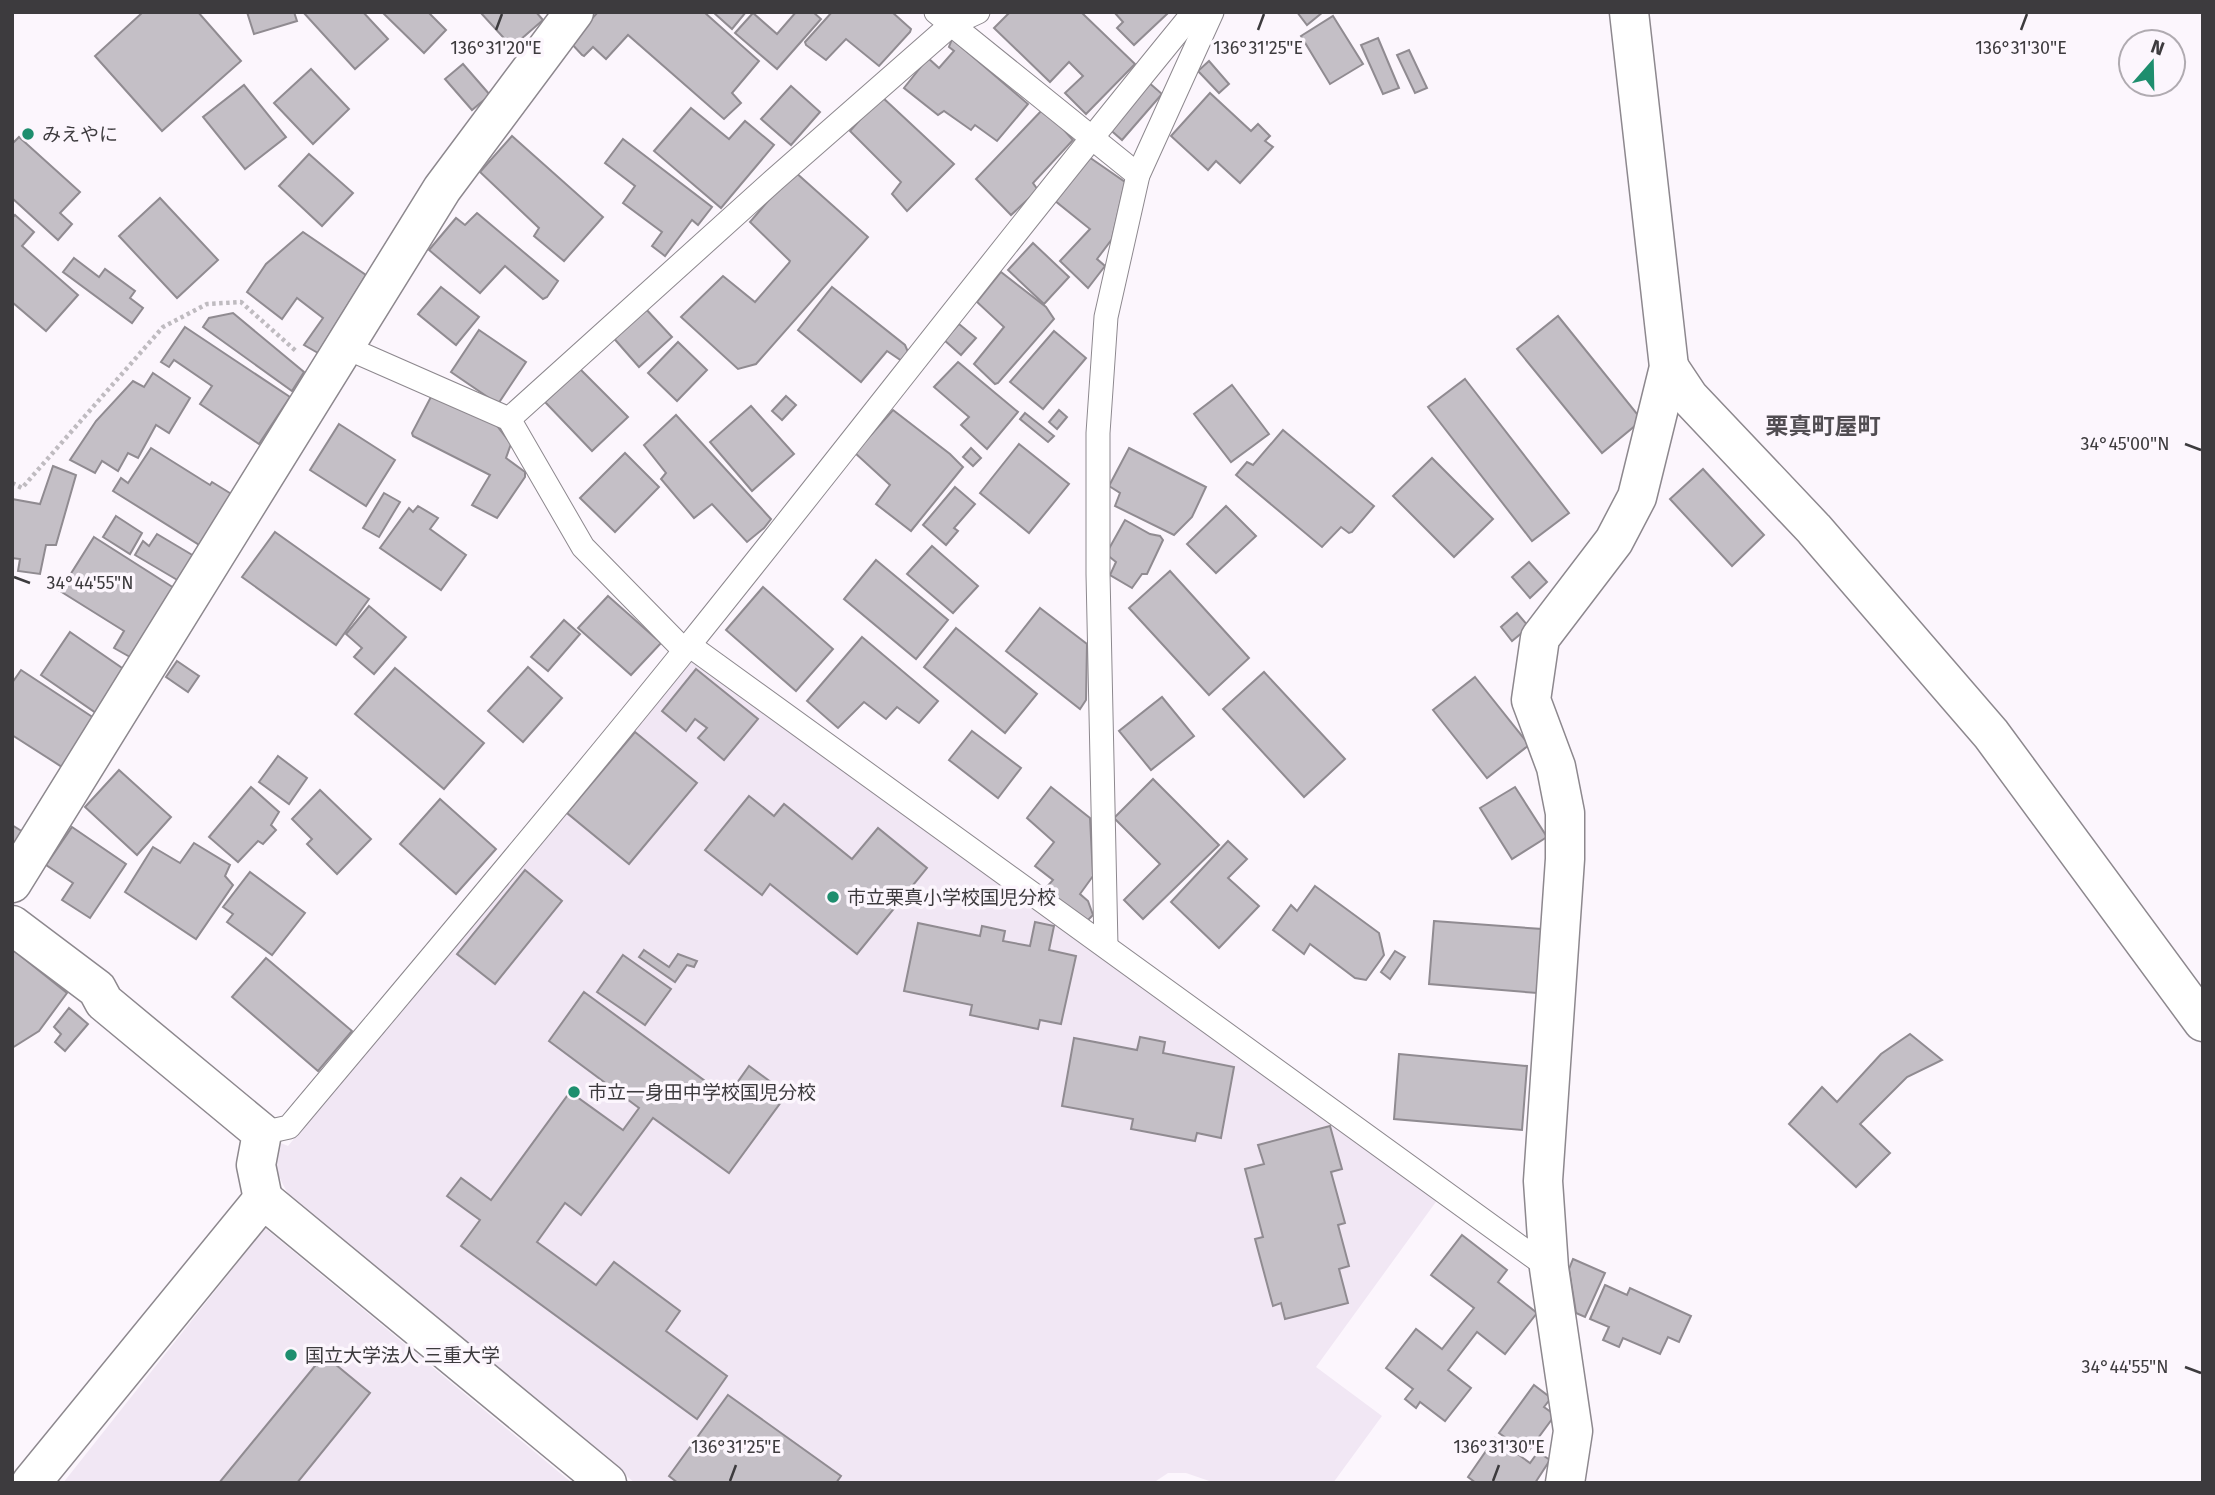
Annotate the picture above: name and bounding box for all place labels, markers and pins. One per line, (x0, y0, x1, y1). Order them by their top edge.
place label: みえやに (42, 123, 118, 146)
marker: みえやに (20, 126, 36, 142)
place label: 市立栗真小学校国児分校 (847, 886, 1056, 909)
marker: 市立栗真小学校国児分校 (825, 889, 841, 905)
place label: 市立一身田中学校国児分校 (588, 1081, 816, 1104)
marker: 市立一身田中学校国児分校 (566, 1084, 582, 1100)
place label: 国立大学法人 三重大学 (305, 1344, 500, 1367)
marker: 国立大学法人 三重大学 (283, 1347, 299, 1363)

